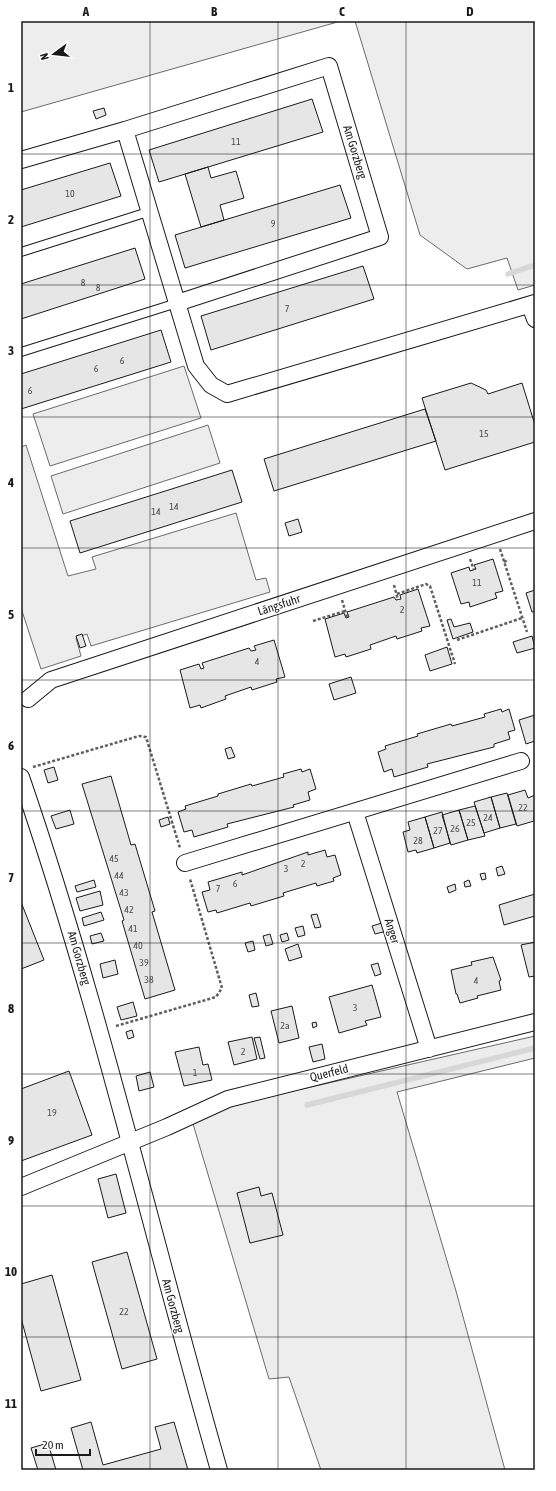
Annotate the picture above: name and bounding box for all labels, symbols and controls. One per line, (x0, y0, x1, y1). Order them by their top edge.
text: A (82, 4, 90, 19)
text: B (211, 4, 218, 19)
text: C (339, 4, 345, 19)
text: D (466, 4, 474, 19)
north arrow (34, 34, 74, 74)
text: N (38, 52, 51, 61)
text: 1 (8, 80, 14, 95)
street label: Am Gorzberg (340, 123, 370, 181)
house number: 11 (231, 136, 241, 147)
house number: 10 (65, 188, 75, 199)
text: 2 (8, 212, 14, 227)
house number: 9 (271, 218, 276, 229)
house number: 8 (81, 277, 86, 288)
house number: 8 (96, 282, 101, 293)
house number: 7 (285, 303, 290, 314)
text: 3 (8, 343, 14, 358)
house number: 6 (120, 355, 125, 366)
house number: 6 (94, 363, 99, 374)
house number: 6 (28, 385, 33, 396)
house number: 15 (479, 428, 489, 439)
text: 4 (7, 475, 14, 490)
house number: 14 (169, 501, 179, 512)
house number: 14 (151, 506, 161, 517)
house number: 11 (472, 577, 482, 588)
street label: Längsfuhr (256, 591, 302, 618)
house number: 2 (400, 604, 405, 615)
text: 5 (8, 607, 14, 622)
house number: 4 (255, 656, 260, 667)
text: 6 (8, 738, 14, 753)
house number: 22 (518, 802, 528, 813)
house number: 24 (483, 812, 493, 823)
house number: 25 (466, 817, 476, 828)
house number: 26 (450, 823, 460, 834)
house number: 27 (433, 825, 443, 836)
house number: 28 (413, 835, 423, 846)
house number: 45 (109, 853, 119, 864)
house number: 2 (301, 858, 306, 869)
house number: 3 (284, 863, 289, 874)
text: 7 (8, 870, 14, 885)
house number: 44 (114, 870, 124, 881)
house number: 6 (233, 878, 238, 889)
house number: 7 (216, 883, 221, 894)
house number: 43 (119, 887, 129, 898)
house number: 42 (124, 904, 134, 915)
street label: Anger (382, 917, 403, 946)
house number: 41 (128, 923, 138, 934)
street label: Am Gorzberg (65, 929, 94, 987)
house number: 40 (133, 940, 143, 951)
house number: 39 (139, 957, 149, 968)
house number: 38 (144, 974, 154, 985)
house number: 4 (474, 975, 479, 986)
text: 8 (8, 1001, 14, 1016)
house number: 3 (353, 1002, 358, 1013)
house number: 2a (280, 1020, 290, 1031)
house number: 2 (241, 1046, 246, 1057)
street label: Querfeld (308, 1061, 350, 1085)
house number: 1 (193, 1067, 198, 1078)
house number: 19 (47, 1107, 57, 1118)
text: 9 (8, 1133, 14, 1148)
text: 10 (5, 1264, 17, 1279)
street label: Am Gorzberg (159, 1277, 187, 1335)
house number: 22 (119, 1306, 129, 1317)
text: 11 (5, 1396, 17, 1411)
scale bar (36, 1431, 90, 1457)
text: 20 m (42, 1438, 64, 1452)

